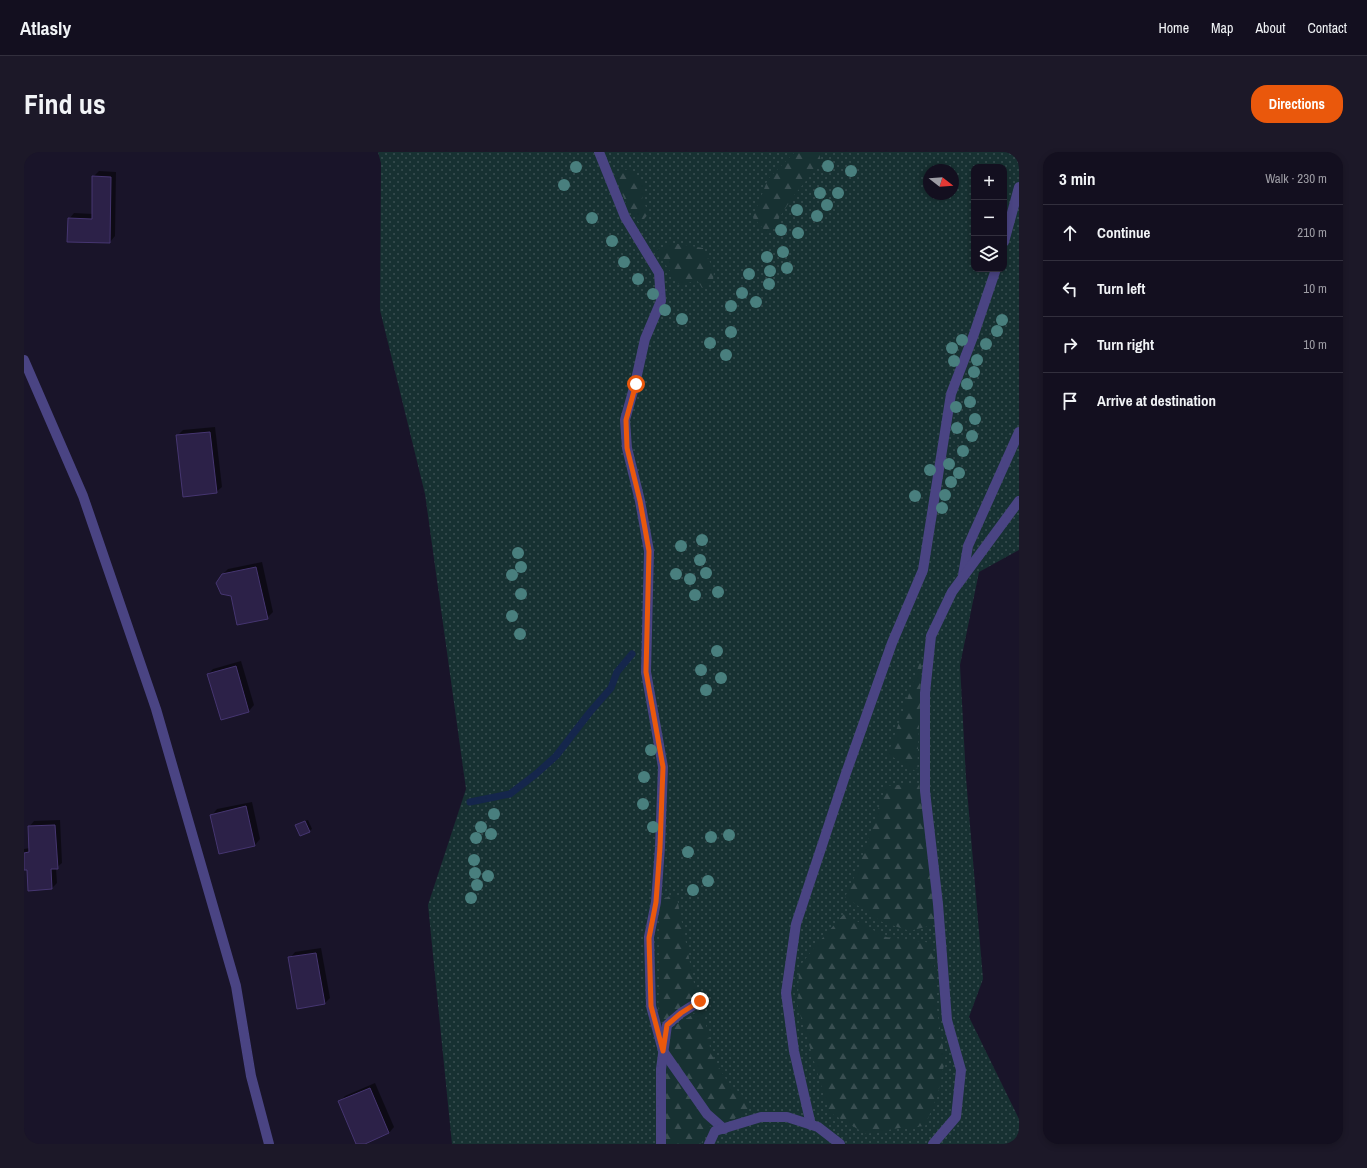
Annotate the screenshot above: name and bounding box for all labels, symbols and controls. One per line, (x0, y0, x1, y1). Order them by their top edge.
text: Atlasly (20, 15, 71, 41)
text: Home (1158, 19, 1189, 37)
text: Map (1211, 19, 1233, 37)
text: About (1255, 19, 1285, 37)
text: Contact (1307, 19, 1347, 37)
text: Find us (24, 85, 106, 123)
button: Directions (1251, 85, 1343, 123)
north arrow (923, 164, 959, 200)
map controls (971, 164, 1007, 272)
button: + (971, 164, 1007, 200)
text: 3 min (1059, 167, 1095, 190)
text: Walk · 230 m (1265, 170, 1327, 187)
button: − (971, 200, 1007, 236)
icon: ahead (1059, 222, 1081, 244)
text: Continue (1097, 222, 1150, 243)
text: 210 m (1297, 224, 1327, 241)
button: layers (971, 236, 1007, 272)
icon: left (1059, 278, 1081, 300)
text: Turn left (1097, 278, 1145, 299)
text: 10 m (1303, 280, 1327, 297)
icon: right (1059, 334, 1081, 356)
text: Turn right (1097, 334, 1154, 355)
text: 10 m (1303, 336, 1327, 353)
route start (627, 375, 645, 393)
icon: arrive (1059, 390, 1081, 412)
text: Arrive at destination (1097, 390, 1216, 411)
route end (691, 992, 709, 1010)

